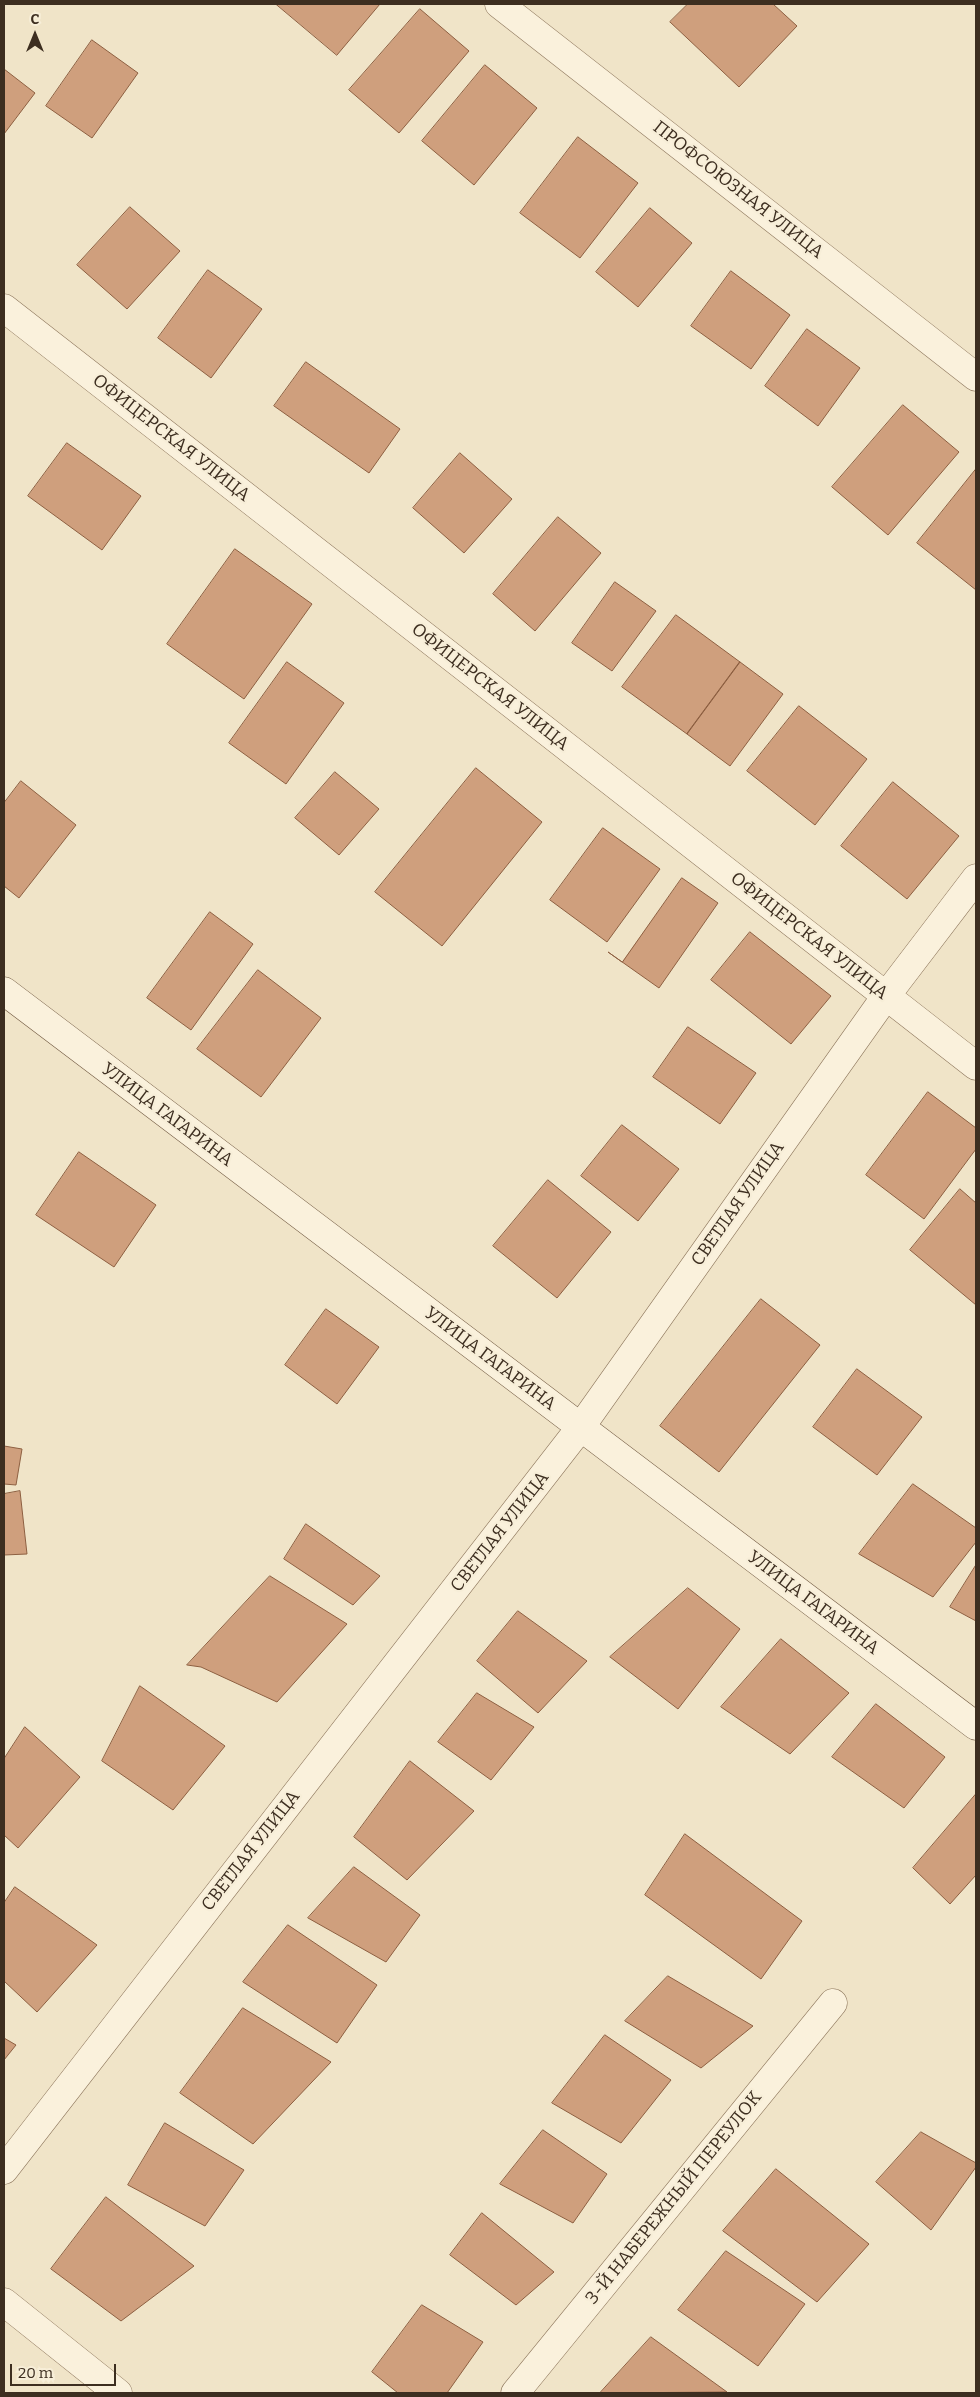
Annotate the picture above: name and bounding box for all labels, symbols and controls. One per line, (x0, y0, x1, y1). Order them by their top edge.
north arrow (10, 10, 60, 60)
text: С (31, 11, 39, 28)
street label: ПРОФСОЮЗНАЯ УЛИЦА (648, 117, 828, 263)
street label: ОФИЦЕРСКАЯ УЛИЦА (88, 370, 254, 506)
street label: ОФИЦЕРСКАЯ УЛИЦА (407, 619, 573, 755)
street label: ОФИЦЕРСКАЯ УЛИЦА (726, 868, 892, 1004)
street label: УЛИЦА ГАГАРИНА (97, 1059, 237, 1171)
street label: СВЕТЛАЯ УЛИЦА (687, 1138, 789, 1270)
street label: УЛИЦА ГАГАРИНА (420, 1303, 560, 1415)
street label: СВЕТЛАЯ УЛИЦА (446, 1467, 554, 1597)
street label: УЛИЦА ГАГАРИНА (743, 1547, 883, 1659)
street label: СВЕТЛАЯ УЛИЦА (197, 1786, 305, 1916)
street label: 3-Й НАБЕРЕЖНЫЙ ПЕРЕУЛОК (581, 2087, 767, 2309)
scale bar (12, 2354, 119, 2386)
text: 20 m (18, 2364, 53, 2382)

